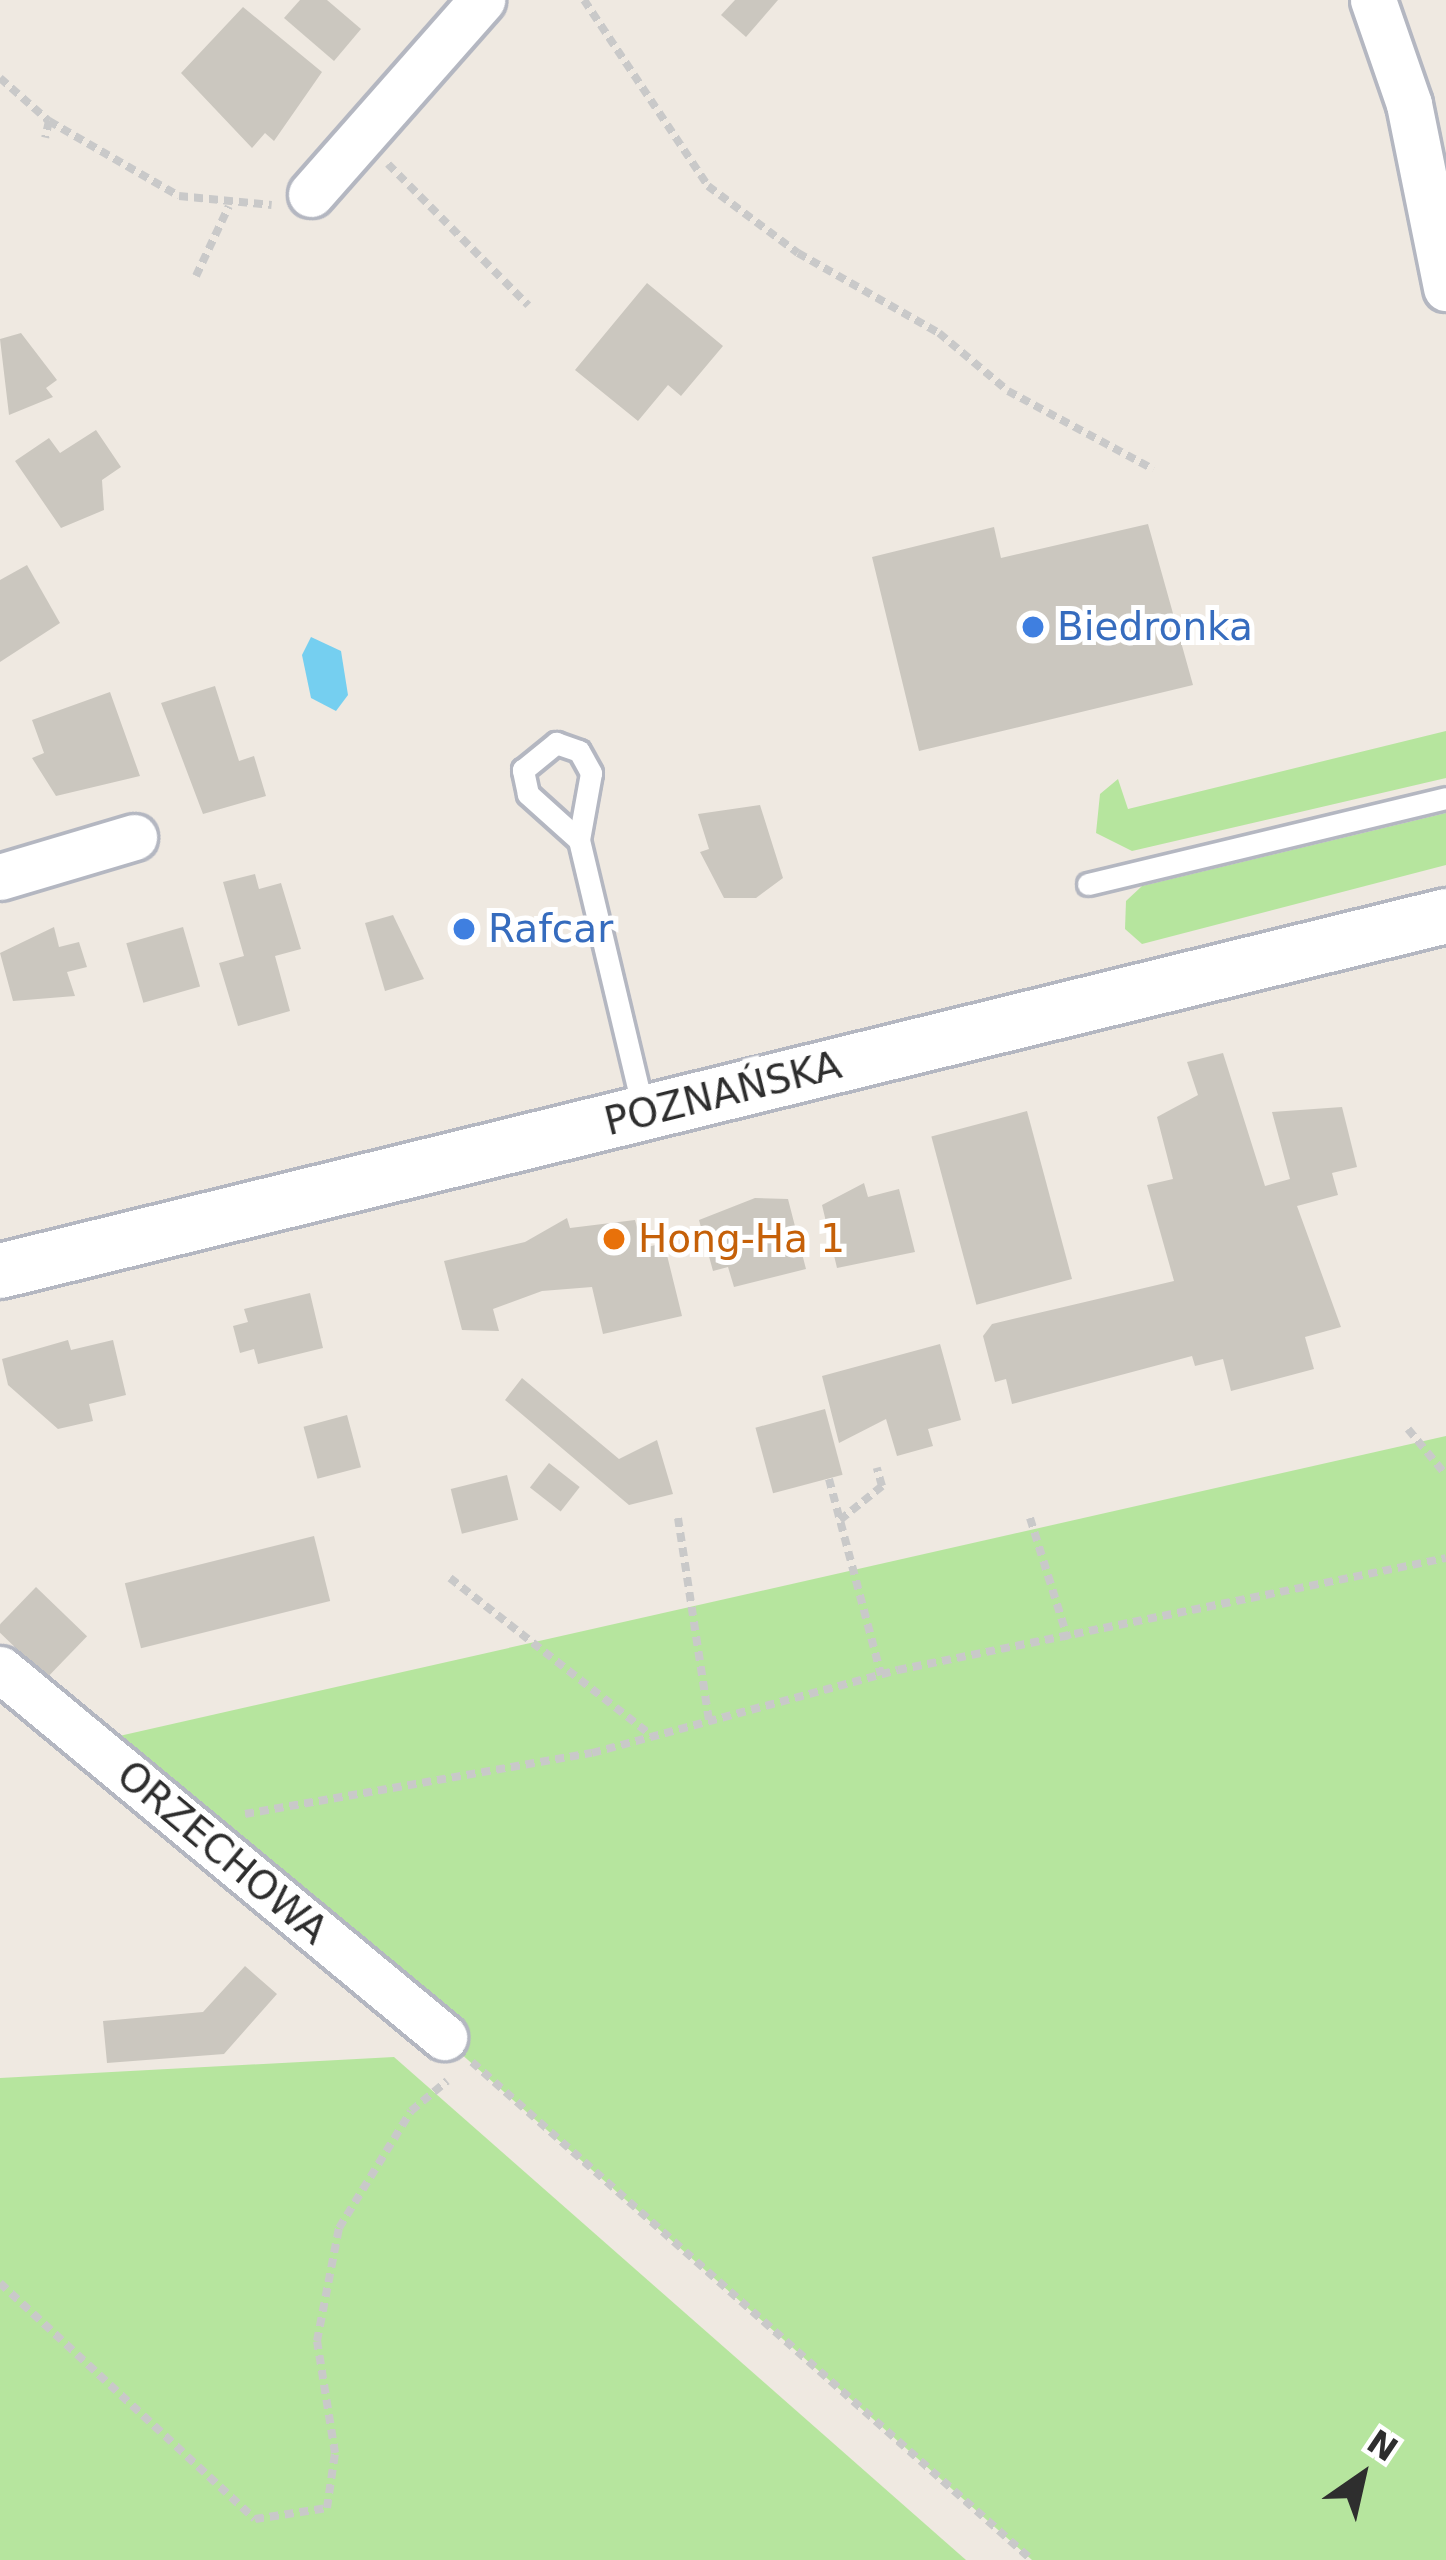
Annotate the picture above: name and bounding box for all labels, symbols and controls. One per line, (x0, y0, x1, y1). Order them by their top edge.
place label: Biedronka (1057, 604, 1253, 650)
marker: Biedronka (1020, 614, 1046, 640)
place label: Rafcar (488, 906, 613, 952)
marker: Rafcar (451, 916, 477, 942)
street label: POZNAŃSKA (600, 1042, 846, 1146)
place label: Hong-Ha 1 (638, 1216, 845, 1262)
marker: Hong-Ha 1 (601, 1226, 627, 1252)
street label: ORZECHOWA (108, 1752, 336, 1954)
north arrow (1302, 2416, 1422, 2536)
text: N (1360, 2422, 1405, 2470)

